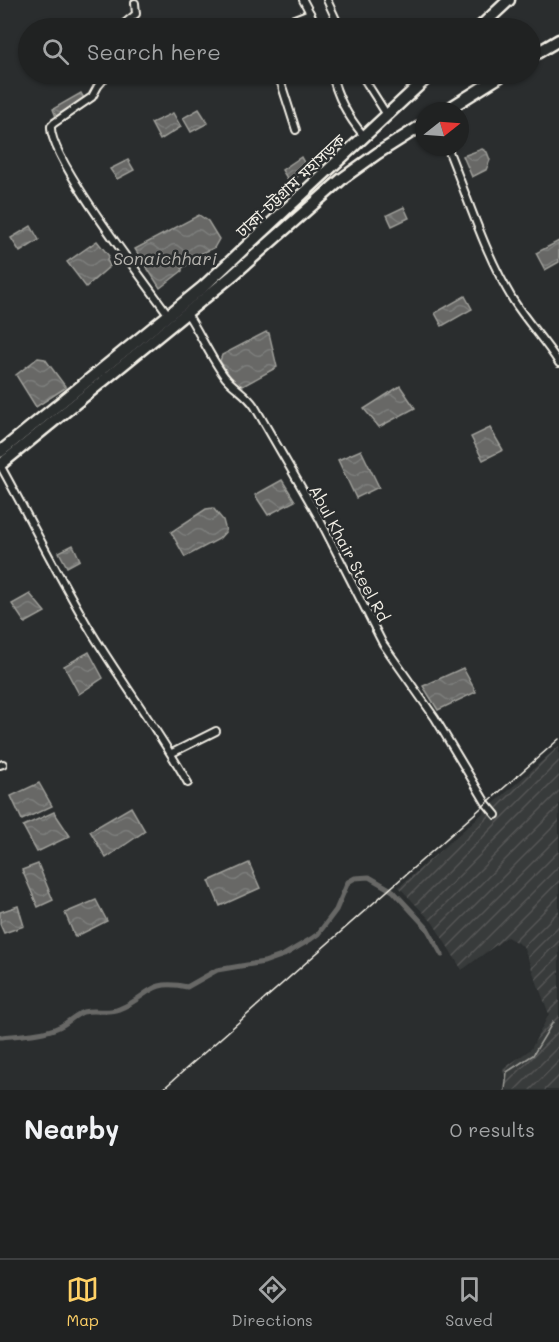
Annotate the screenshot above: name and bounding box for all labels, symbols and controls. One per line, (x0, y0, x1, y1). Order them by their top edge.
search box (18, 18, 541, 84)
icon: search (39, 35, 72, 68)
text: Search here (87, 37, 221, 66)
north arrow (415, 102, 469, 156)
street label: ঢাকা-চট্টগ্রাম মহাসড়ক (230, 128, 350, 242)
water label: Sonaichhari (113, 246, 218, 270)
street label: Abul Khair Steel Rd (305, 481, 395, 625)
text: Nearby (24, 1112, 119, 1146)
text: 0 results (450, 1116, 535, 1142)
tab: Map (66, 1273, 99, 1330)
tab: Directions (232, 1273, 313, 1330)
tab: Saved (445, 1273, 493, 1330)

